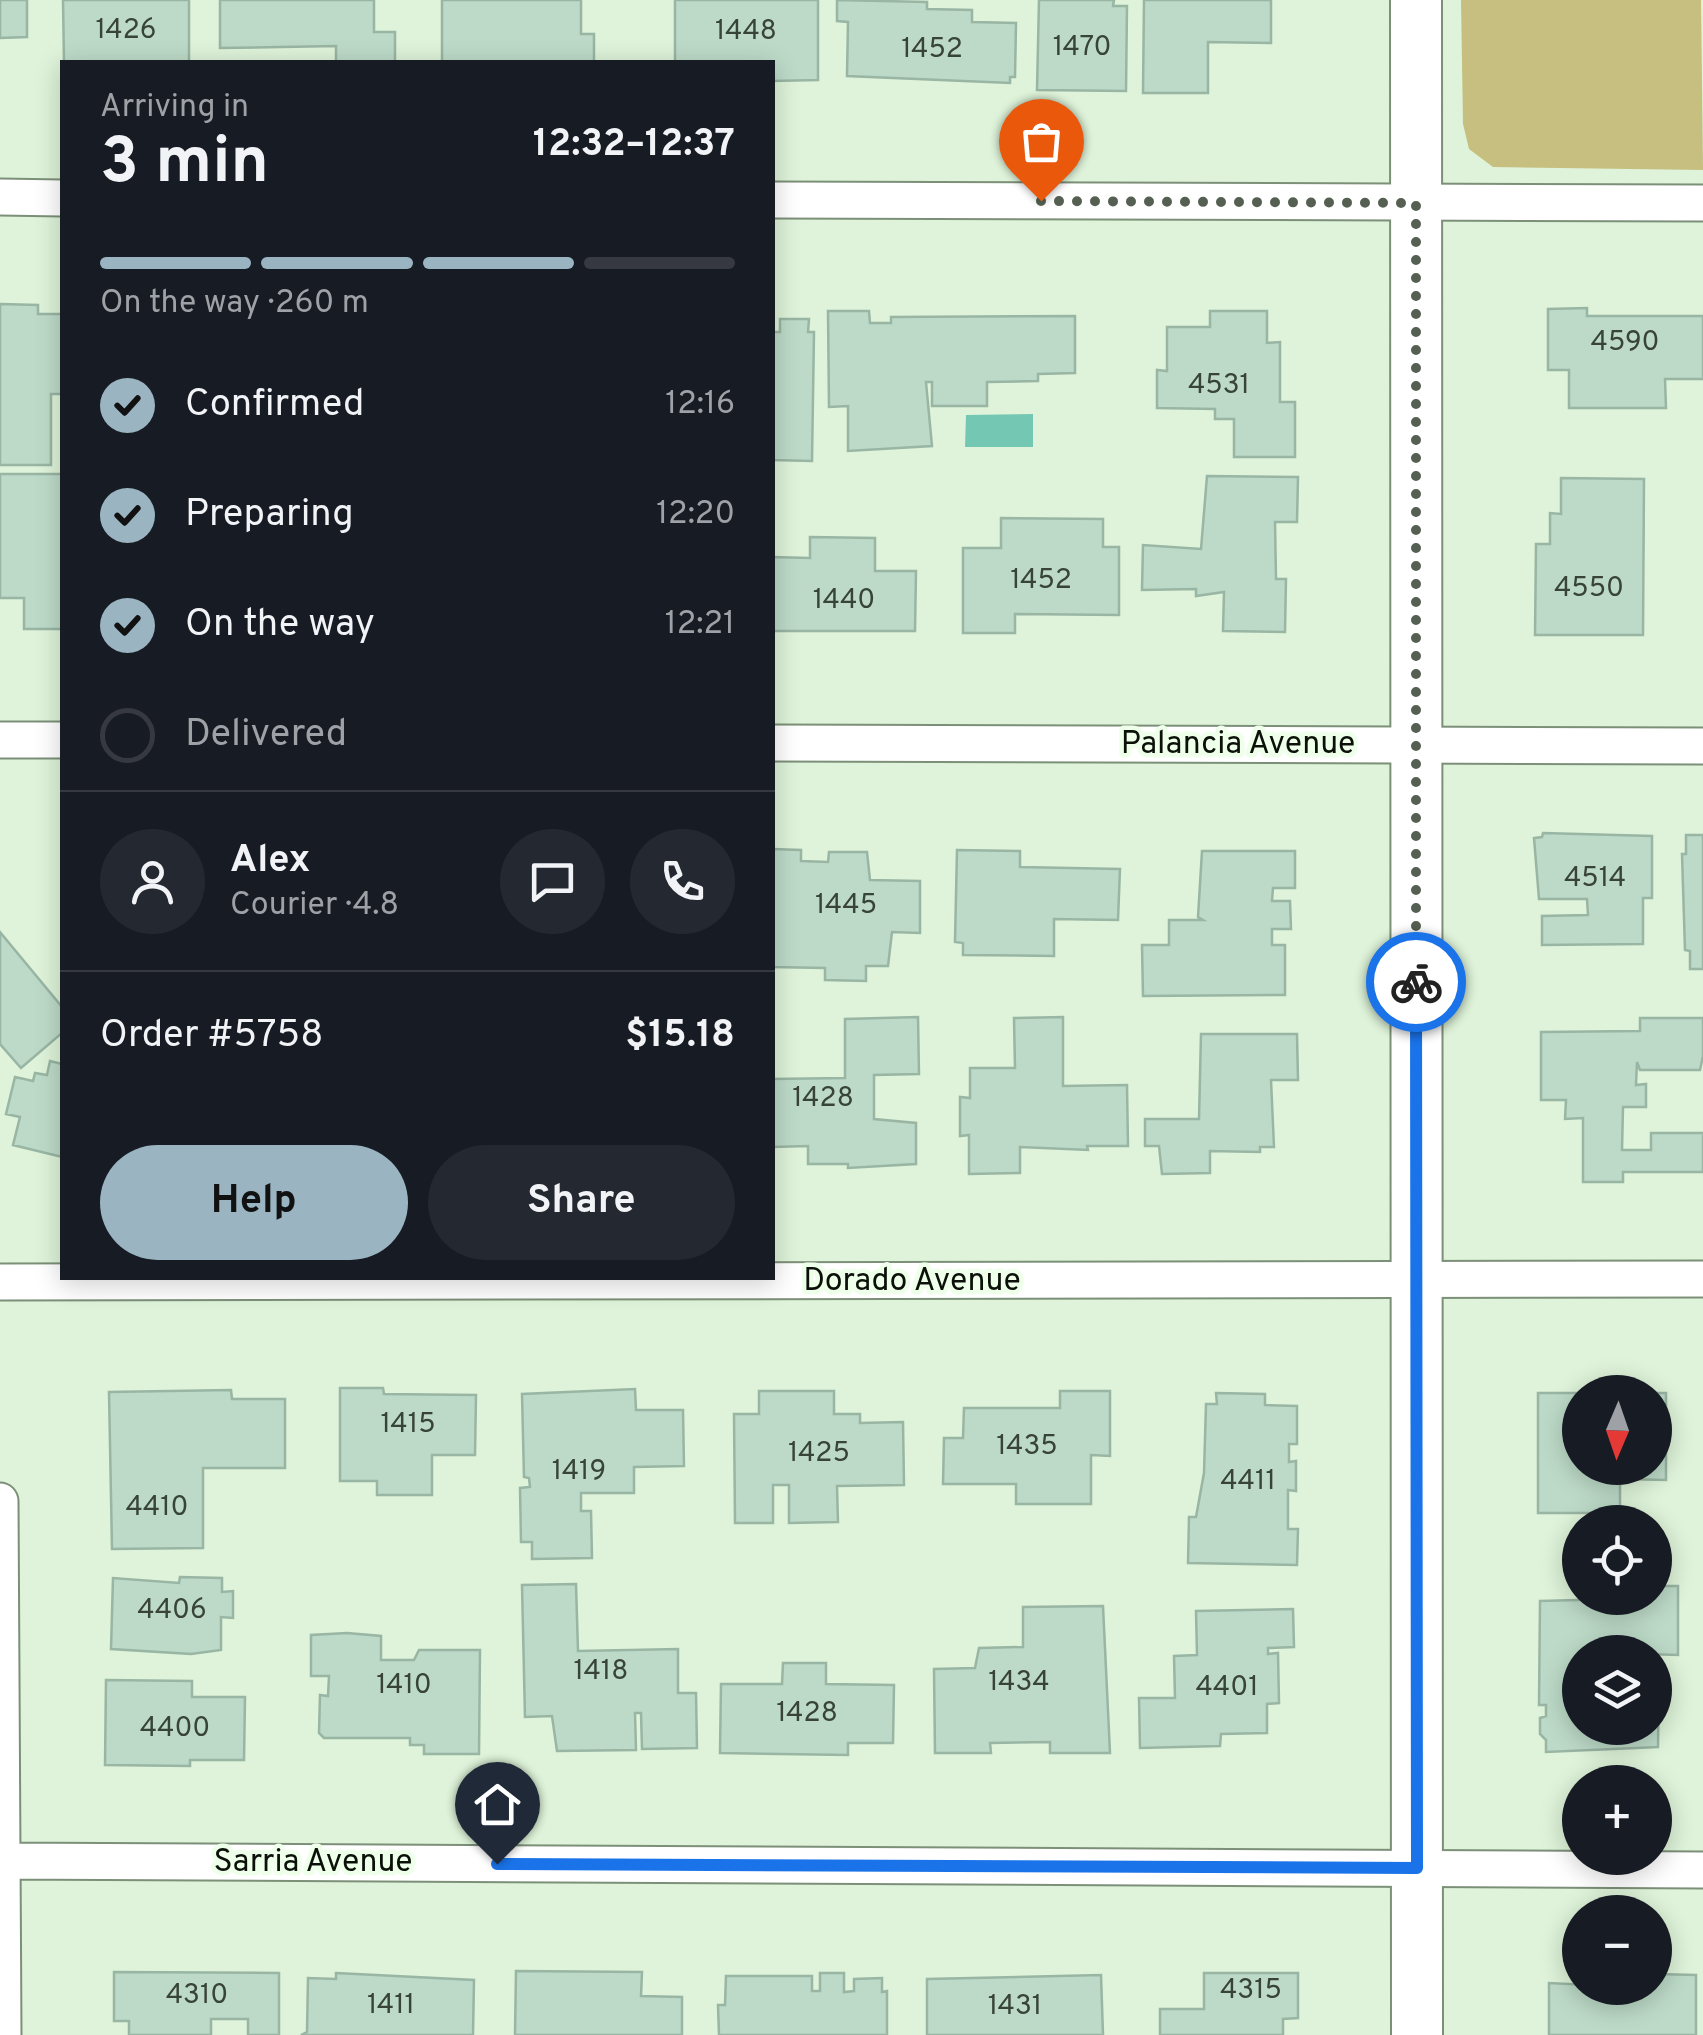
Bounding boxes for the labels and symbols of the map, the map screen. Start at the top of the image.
house number: 1426 [95,13,157,49]
house number: 1448 [715,14,777,50]
house number: 1470 [1053,30,1111,66]
house number: 1452 [901,32,963,68]
pin [999,99,1084,202]
house number: 4590 [1591,325,1659,361]
house number: 4531 [1188,368,1250,404]
house number: 1452 [1010,563,1072,599]
house number: 4550 [1554,571,1624,607]
house number: 1440 [813,583,875,619]
street label: Palancia Avenue [1121,725,1355,765]
house number: 4514 [1564,861,1626,897]
house number: 1445 [815,888,877,924]
courier [1366,932,1466,1032]
house number: 1428 [792,1081,854,1117]
street label: Dorado Avenue [803,1262,1021,1302]
north arrow [1562,1375,1672,1485]
house number: 1415 [380,1407,436,1443]
house number: 1435 [996,1429,1058,1465]
house number: 1425 [788,1436,850,1472]
house number: 1419 [552,1454,606,1490]
house number: 4411 [1220,1464,1276,1500]
house number: 4410 [125,1490,189,1526]
house number: 4406 [137,1593,207,1629]
house number: 1418 [574,1654,628,1690]
house number: 1434 [988,1665,1050,1701]
house number: 1410 [376,1668,432,1704]
house number: 4401 [1195,1670,1259,1706]
house number: 1428 [776,1696,838,1732]
house number: 4400 [140,1711,210,1747]
pin [455,1762,540,1865]
street label: Sarria Avenue [213,1843,413,1883]
house number: 4315 [1220,1973,1282,2009]
house number: 4310 [166,1978,228,2014]
house number: 1411 [367,1988,415,2024]
house number: 1431 [988,1989,1042,2025]

